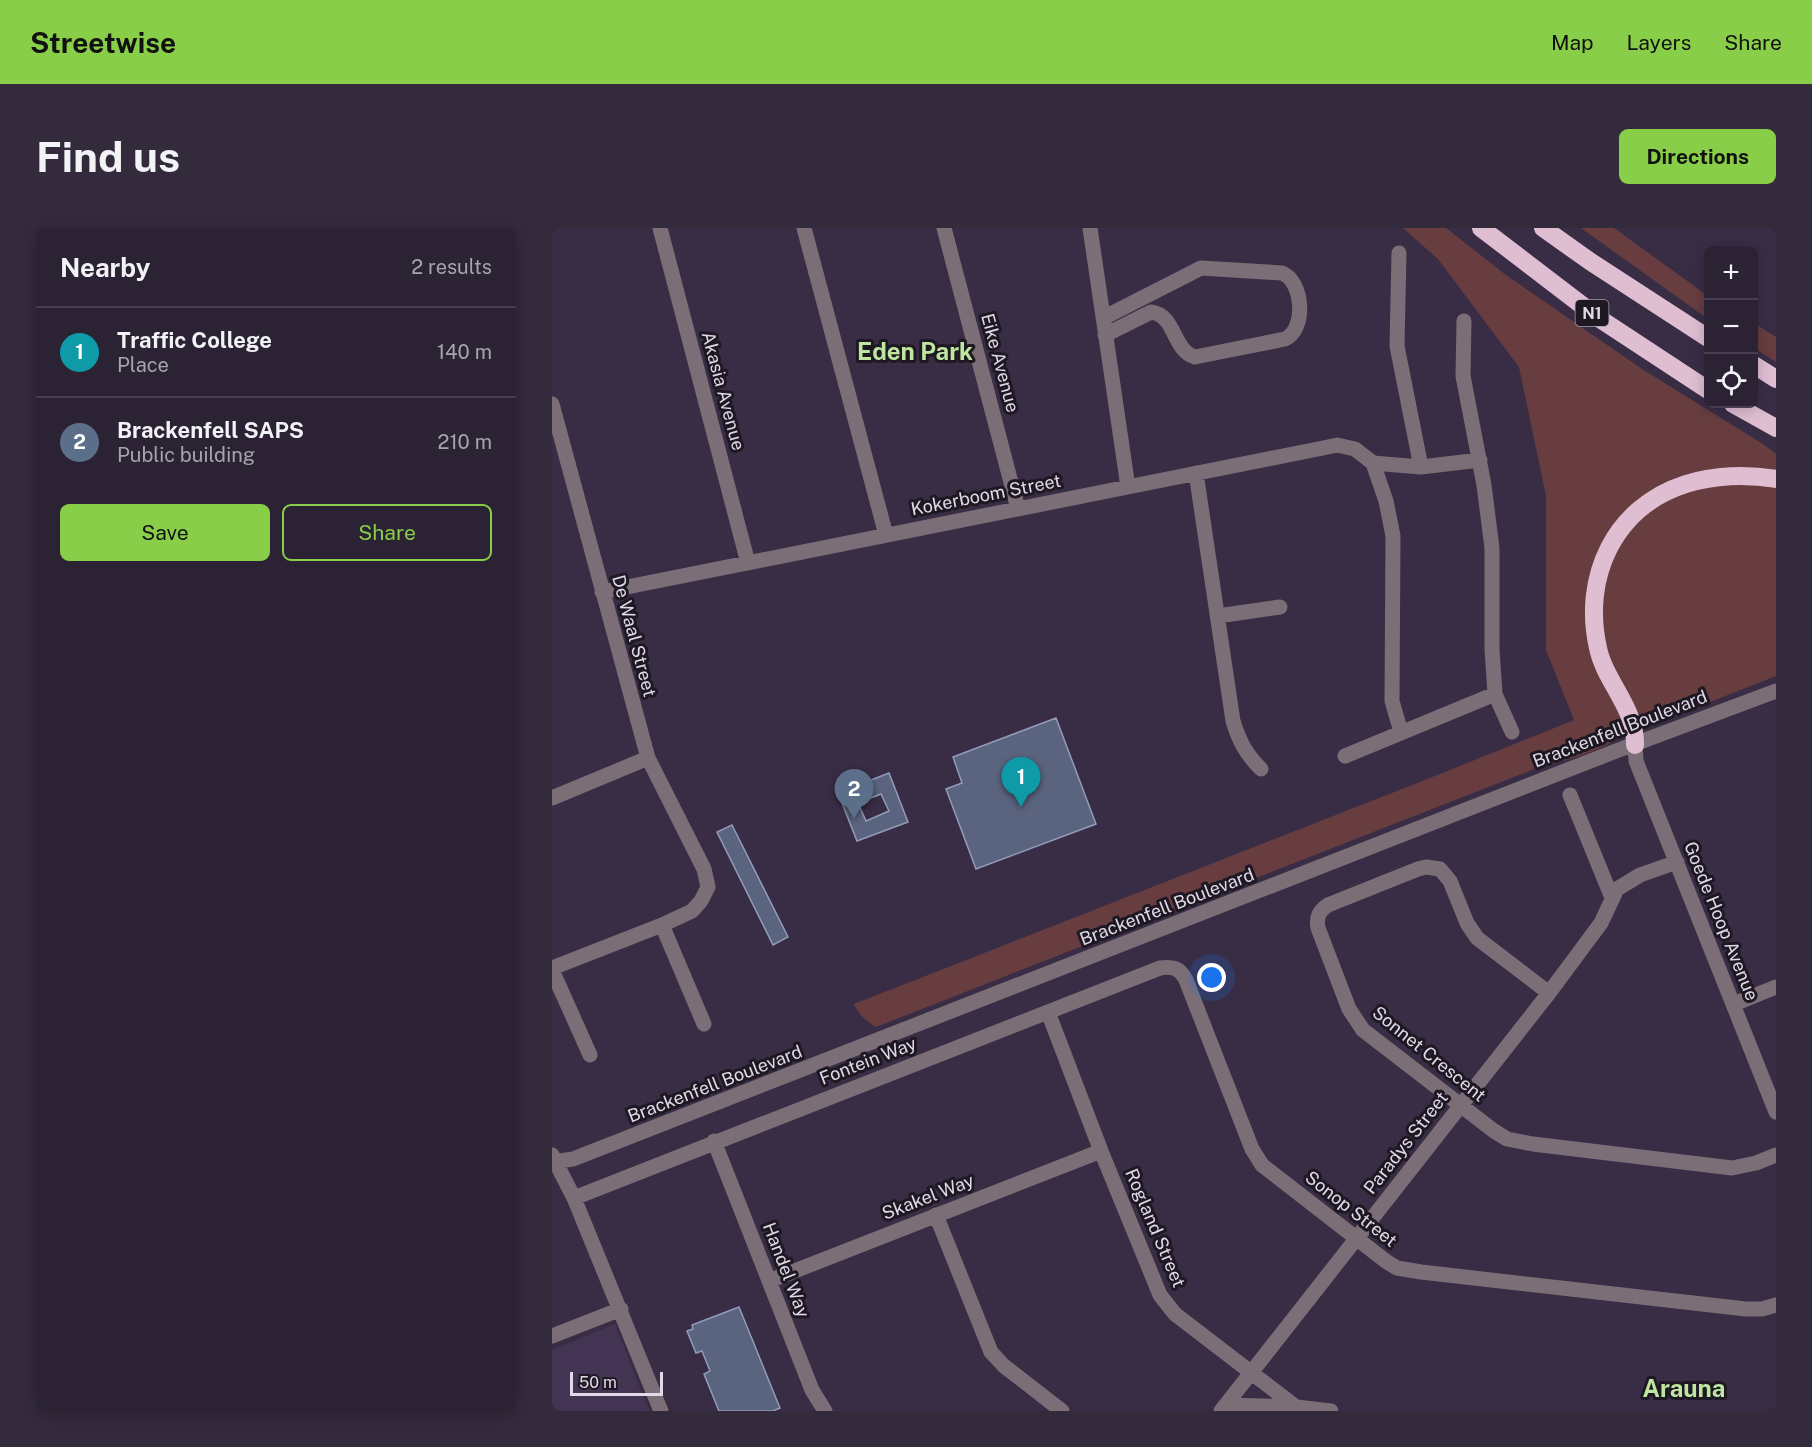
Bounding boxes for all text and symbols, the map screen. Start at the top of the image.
text: Streetwise [30,26,176,59]
text: Map [1551,30,1594,55]
text: Layers [1627,30,1691,55]
text: Share [1724,30,1782,55]
button: Directions [1619,129,1776,184]
text: Find us [36,132,180,181]
map controls [1704,246,1758,408]
button: + [1704,246,1758,300]
text: Nearby [60,252,150,283]
text: 2 results [411,255,492,279]
road number: N1 [1576,300,1608,326]
button: − [1704,300,1758,354]
street label: Eike Avenue [977,311,1024,415]
text: Traffic College [117,327,272,353]
street label: Akasia Avenue [698,329,749,453]
district label: Eden Park [857,337,973,365]
text: 1 [75,340,84,364]
text: 140 m [437,340,492,364]
text: Place [117,353,169,377]
button: locate [1704,354,1758,408]
text: Brackenfell SAPS [117,417,304,443]
text: 2 [73,430,86,454]
text: 210 m [438,430,492,454]
text: Public building [117,443,255,467]
street label: Kokerboom Street [909,470,1063,519]
button: Save [60,504,270,561]
button: Share [282,504,492,561]
street label: De Waal Street [608,573,661,699]
street label: Brackenfell Boulevard [1530,686,1710,771]
pin: 1 [1002,758,1040,807]
pin: 2 [834,770,874,819]
street label: Goede Hoop Avenue [1680,838,1763,1003]
street label: Brackenfell Boulevard [1077,864,1257,949]
your location [1197,963,1226,992]
street label: Sonnet Crescent [1368,1002,1490,1106]
street label: Fontein Way [816,1032,920,1089]
street label: Brackenfell Boulevard [625,1041,805,1126]
street label: Paradys Street [1359,1087,1452,1198]
street label: Rogland Street [1121,1165,1190,1290]
street label: Sonop Street [1301,1166,1401,1251]
street label: Skakel Way [879,1169,977,1224]
street label: Handel Way [759,1219,814,1321]
scale bar [570,1369,663,1396]
text: 50 m [579,1373,617,1392]
district label: Arauna [1643,1374,1725,1402]

